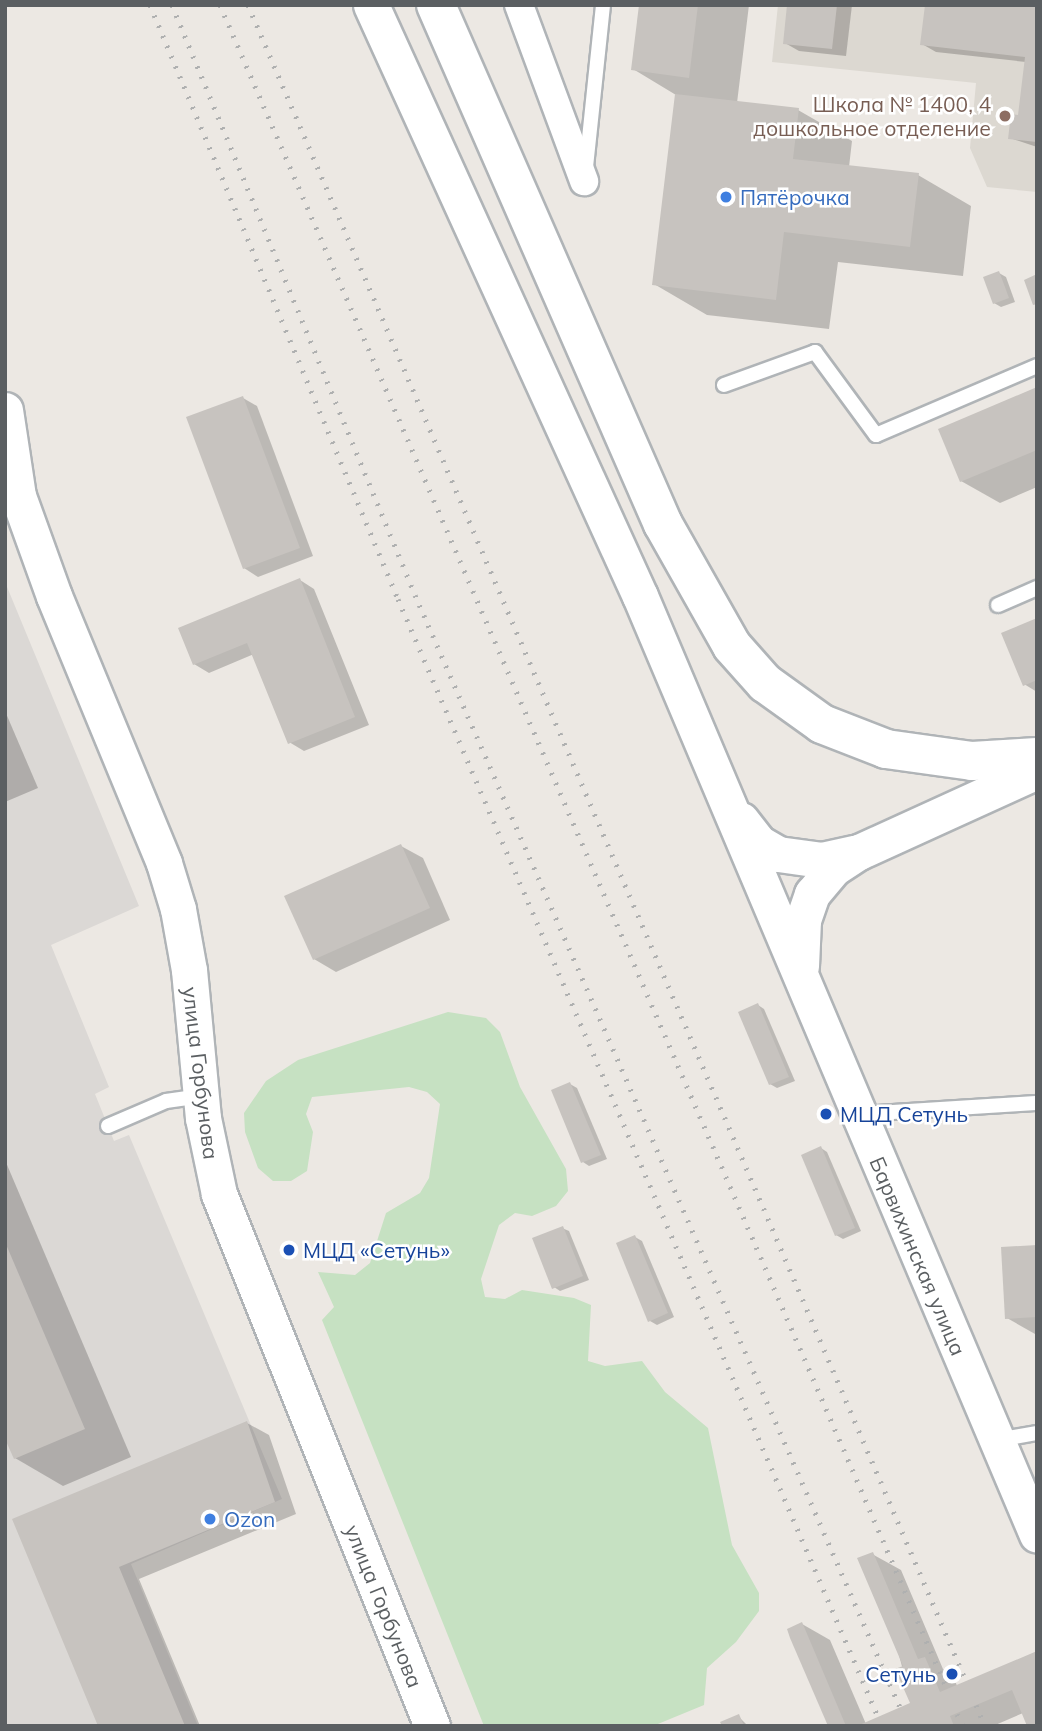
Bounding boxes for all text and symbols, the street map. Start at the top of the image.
place label: Школа № 1400, 4 дошкольное отделение [753,91,991,141]
marker: Школа № 1400, 4 дошкольное отделение [997,108,1013,124]
place label: Пятёрочка [740,184,850,210]
marker: Пятёрочка [718,189,734,205]
street label: улица Горбунова [178,985,224,1161]
place label: МЦД Сетунь [840,1101,968,1127]
marker: МЦД Сетунь [818,1106,834,1122]
street label: Барвихинская улица [865,1153,971,1359]
place label: МЦД «Сетунь» [303,1237,450,1263]
marker: МЦД «Сетунь» [281,1242,297,1258]
place label: Ozon [224,1506,275,1532]
marker: Ozon [202,1511,218,1527]
street label: улица Горбунова [340,1521,428,1691]
place label: Сетунь [865,1661,936,1687]
marker: Сетунь [942,1664,962,1684]

